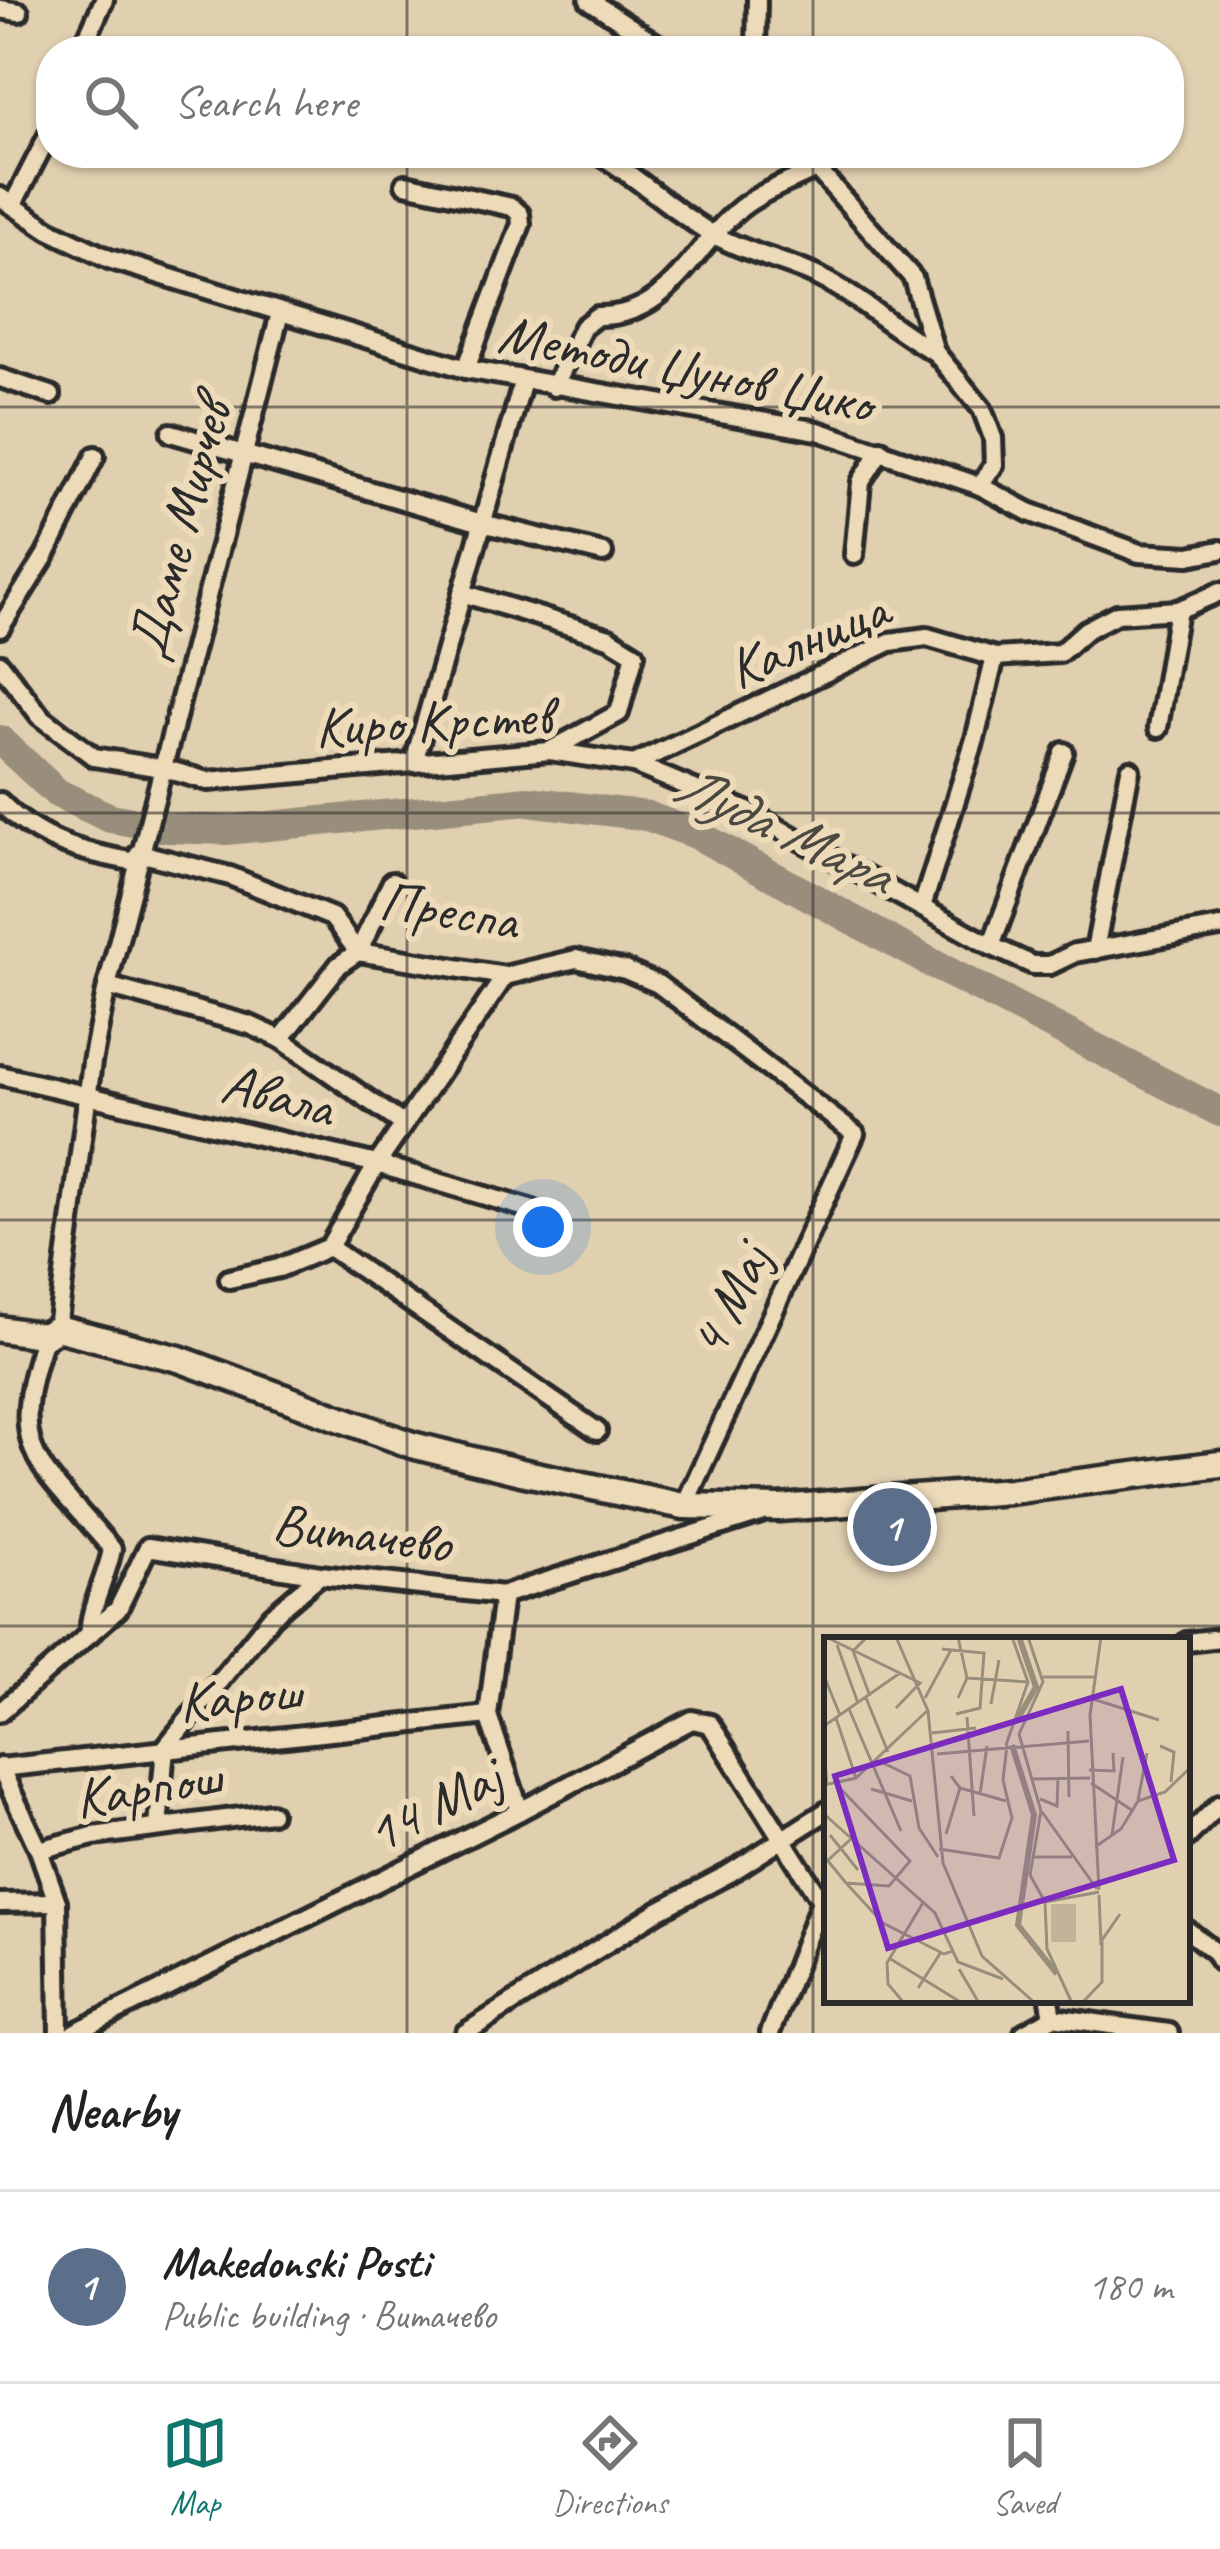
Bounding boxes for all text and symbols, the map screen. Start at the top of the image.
search box [36,36,1184,168]
icon: search [78,69,144,135]
text: Search here [174,74,357,131]
street label: Методи Џунов Џико [493,296,885,441]
street label: Даме Мирчев [110,380,251,666]
street label: Калница [716,571,903,705]
street label: Киро Крстев [313,678,563,763]
water label: Луда Мара [663,745,910,914]
street label: Преспа [375,864,526,957]
street label: Авала [215,1046,344,1144]
your location [513,1197,573,1257]
street label: 4 Мај [671,1227,789,1369]
pin: 1 [853,1482,931,1572]
street label: Витачево [269,1486,458,1580]
inset map [824,1637,1190,2003]
street label: Карош [175,1653,308,1738]
street label: 14 Мај [354,1738,518,1869]
street label: Карпош [70,1740,229,1834]
text: Nearby [48,2079,176,2143]
text: Makedonski Posti [162,2234,430,2291]
text: 1 [78,2262,96,2311]
text: 180 m [1088,2262,1172,2311]
text: Public building · Витачево [162,2291,496,2340]
tab: Map [162,2410,228,2524]
tab: Directions [553,2410,667,2524]
tab: Saved [992,2410,1058,2524]

